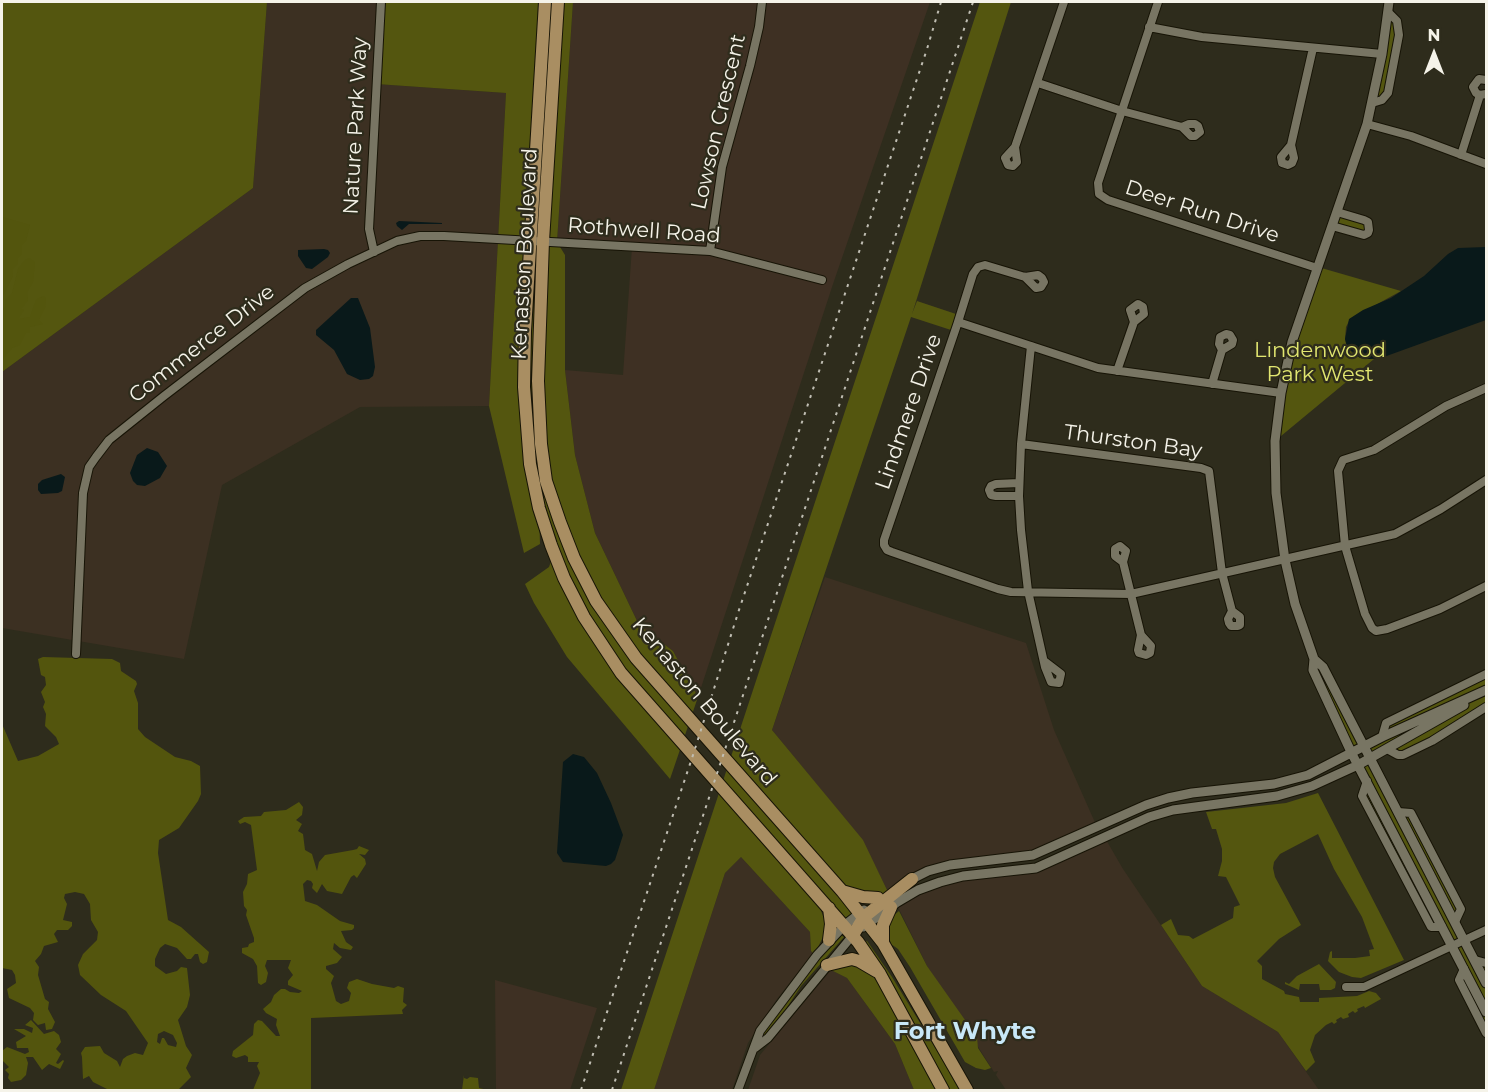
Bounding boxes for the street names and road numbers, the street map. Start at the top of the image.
street label: Lowson Crescent [687,32,751,212]
street label: Nature Park Way [339,37,373,215]
street label: Kenaston Boulevard [507,148,543,360]
street label: Deer Run Drive [1122,175,1282,249]
street label: Rothwell Road [567,213,721,249]
street label: Commerce Drive [124,279,280,409]
street label: Lindmere Drive [871,331,947,493]
street label: Thurston Bay [1062,420,1204,464]
street label: Kenaston Boulevard [626,613,782,791]

